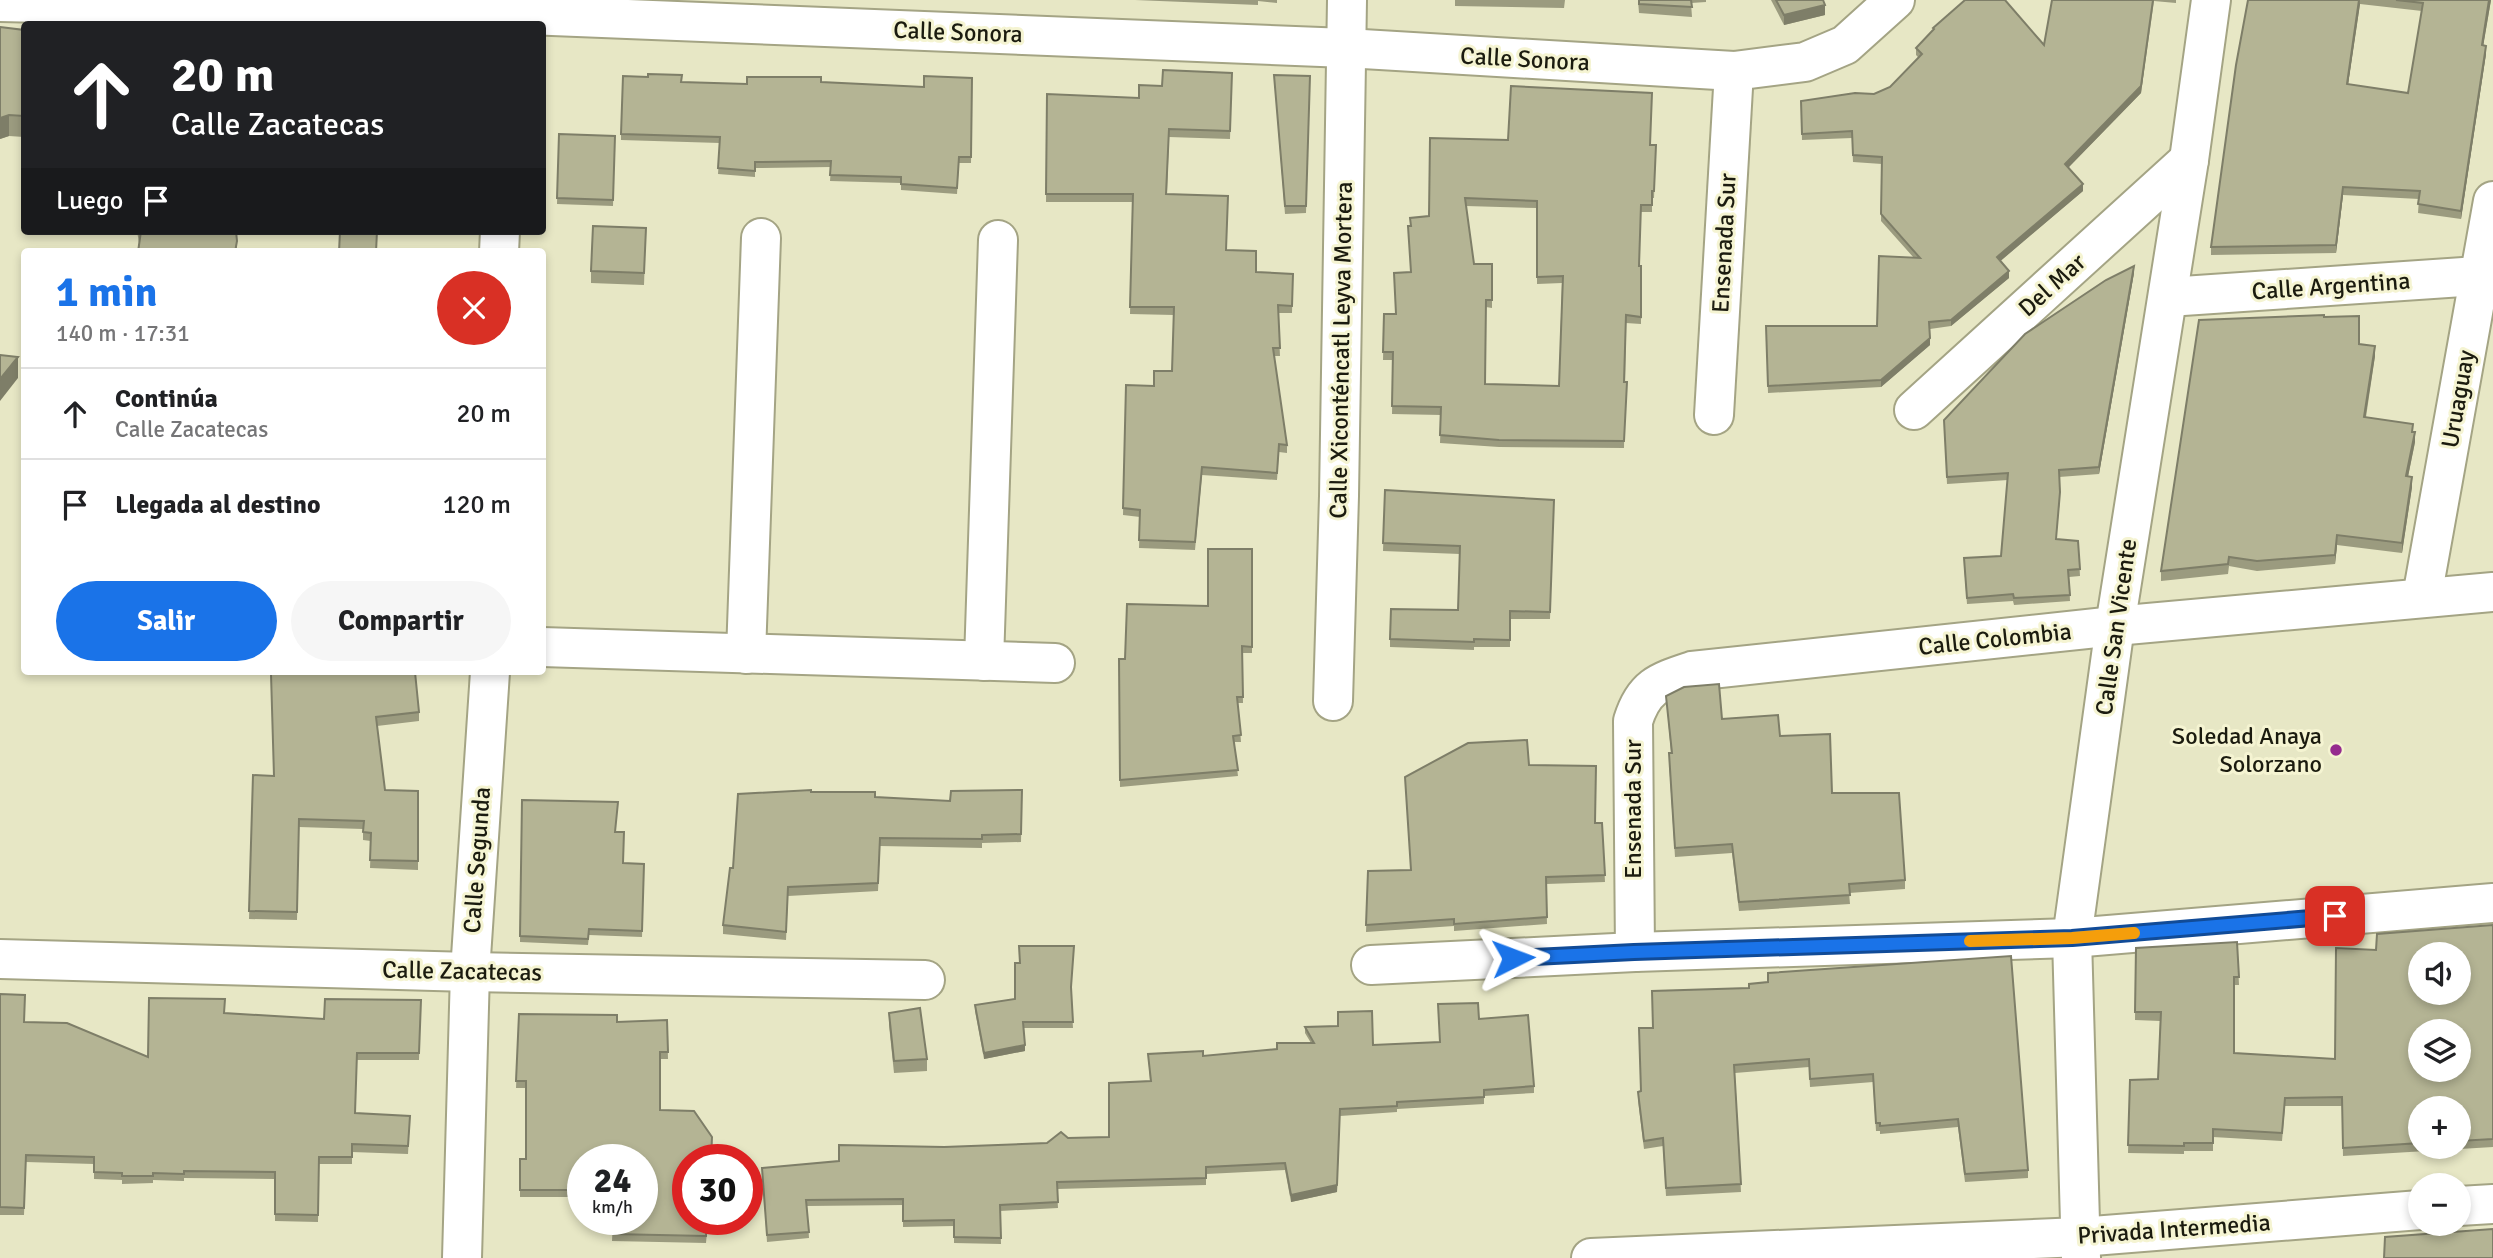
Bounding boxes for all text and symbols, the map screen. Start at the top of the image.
street label: Calle Sonora [893,15,1023,49]
street label: Calle Sonora [1460,41,1590,77]
text: 20 m [171,45,274,105]
icon: ahead [56,49,147,140]
text: Calle Zacatecas [171,105,384,144]
street label: Ensenada Sur [1705,172,1743,314]
street label: Calle Xiconténcatl Leyva Mortera [1323,181,1359,519]
icon: arrive [137,182,175,220]
text: Luego [56,185,123,217]
street label: Del Mar [2012,247,2092,323]
street label: Calle Argentina [2251,265,2411,307]
text: 1 min [56,267,157,318]
button: close [437,271,511,345]
text: 140 m · 17:31 [56,319,190,348]
street label: Uruaguay [2435,348,2481,450]
text: Continúa [115,383,218,415]
icon: ahead [56,395,94,433]
text: 20 m [456,398,511,430]
text: Calle Zacatecas [115,415,268,444]
icon: arrive [56,486,94,524]
text: Llegada al destino [115,489,321,521]
text: 120 m [442,489,511,521]
street label: Calle San Vicente [2089,537,2143,717]
button: Salir [56,581,277,661]
button: Compartir [291,581,511,661]
street label: Calle Colombia [1917,616,2073,662]
place label: Soledad Anaya Solorzano [2172,721,2322,779]
street label: Ensenada Sur [1618,739,1648,879]
marker: Soledad Anaya Solorzano [2328,742,2344,758]
street label: Calle Segunda [457,786,497,934]
pin [2305,886,2365,946]
icon: arrive [2316,897,2354,935]
position arrow [1476,921,1550,995]
map controls [2408,942,2471,1236]
button: sound [2408,942,2471,1005]
street label: Calle Zacatecas [382,955,542,987]
button: layers [2408,1019,2471,1082]
button: + [2408,1096,2471,1159]
speed limit sign: 30 [672,1144,763,1235]
text: 24 [594,1159,631,1202]
button: − [2408,1173,2471,1236]
text: km/h [592,1196,633,1218]
street label: Privada Intermedia [2076,1207,2272,1251]

